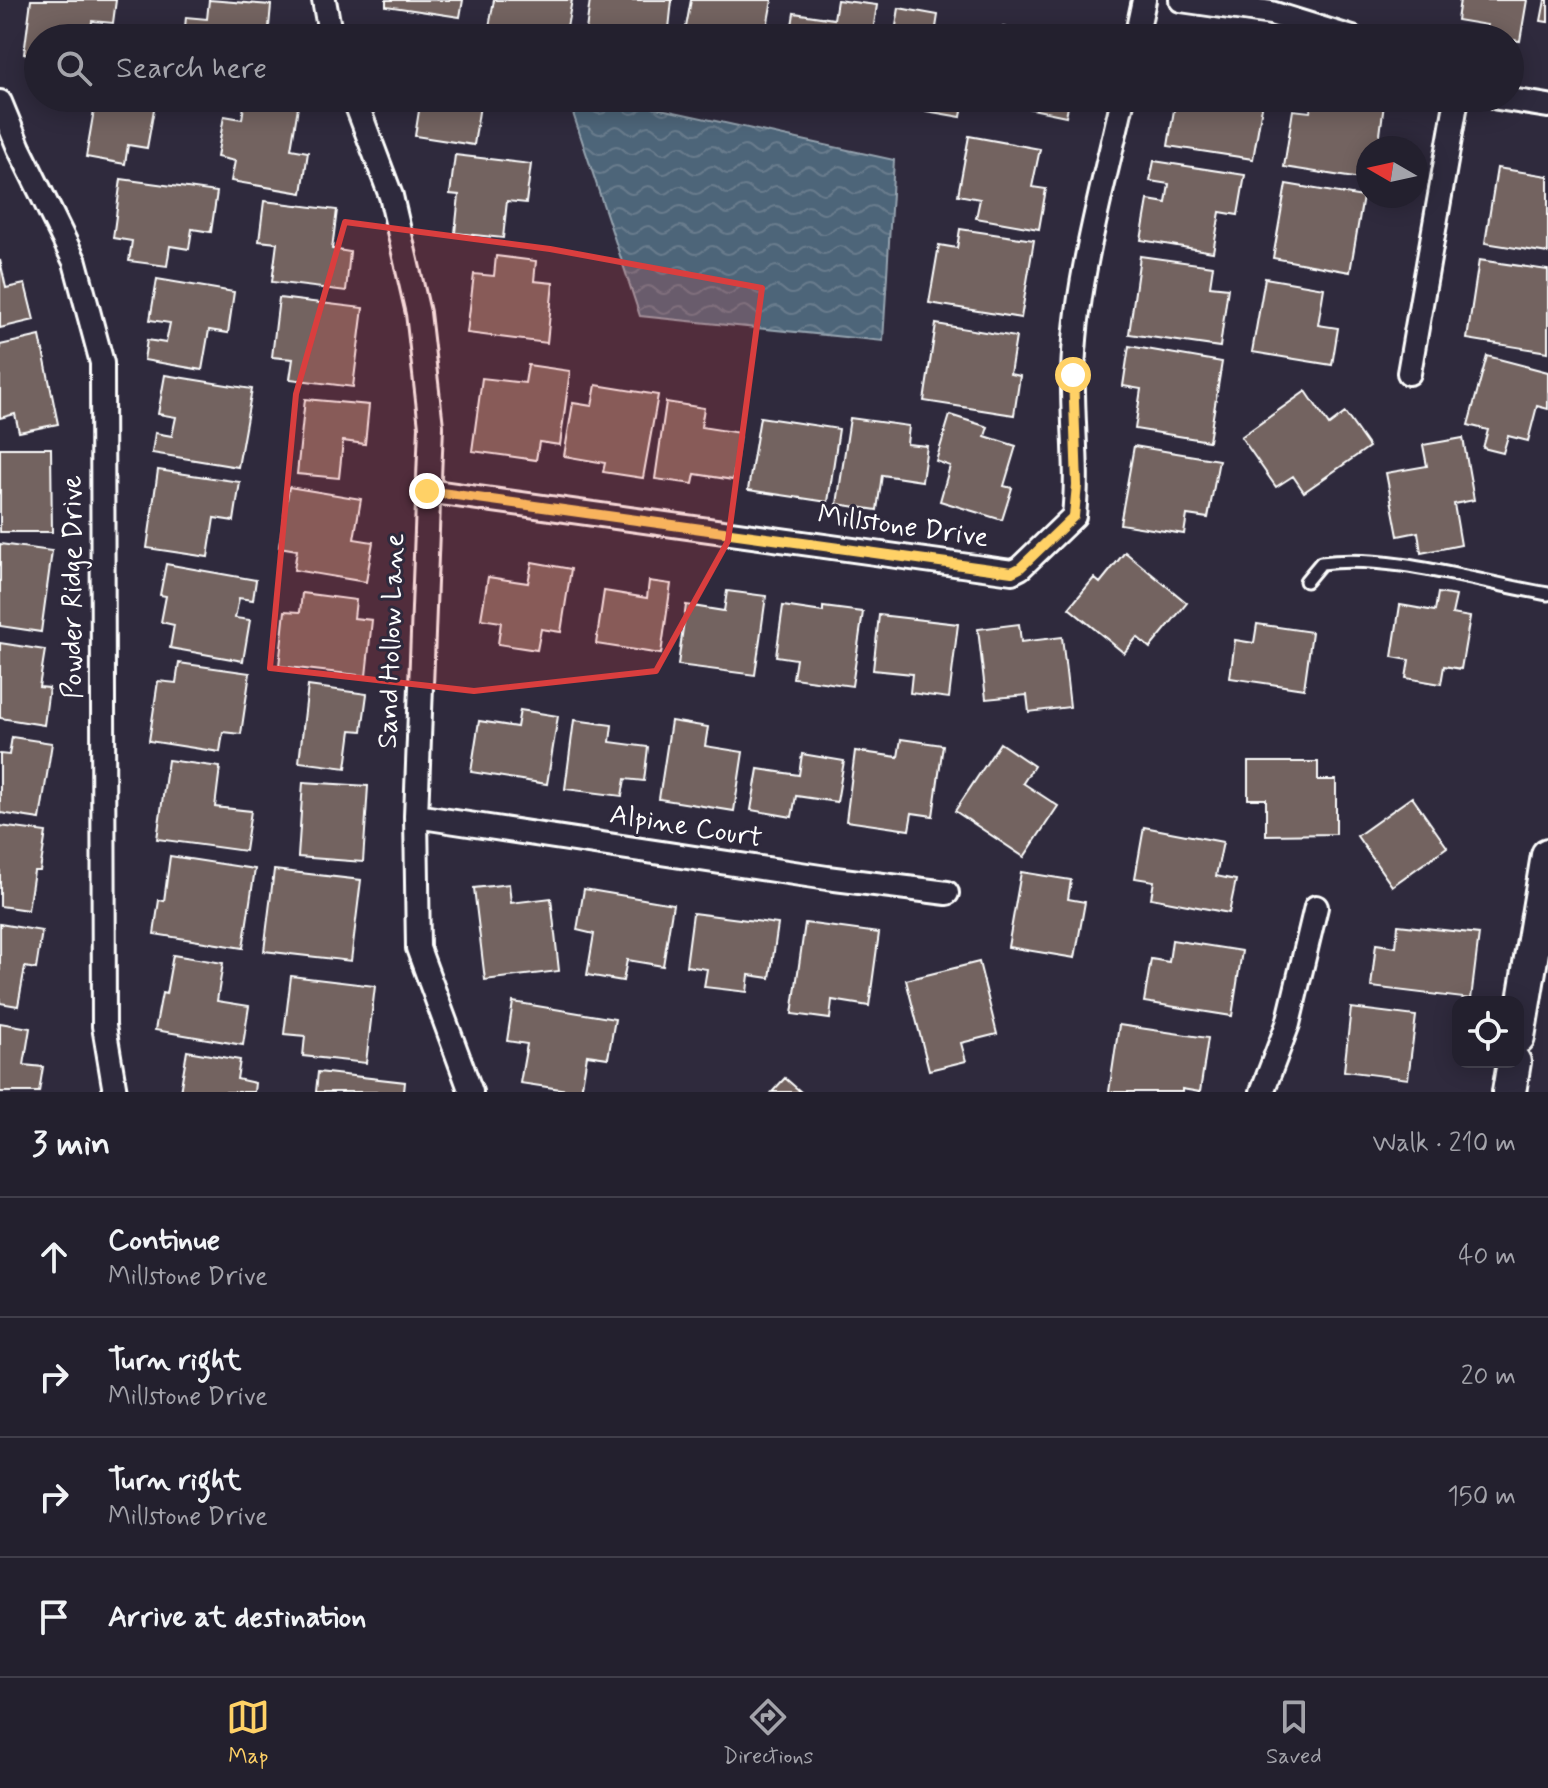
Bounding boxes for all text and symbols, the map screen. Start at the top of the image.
search box [24,24,1524,112]
icon: search [52,46,96,90]
text: Search here [116,49,267,88]
north arrow [1356,136,1428,208]
route start [1055,357,1091,393]
route end [409,473,445,509]
street label: Powder Ridge Drive [55,475,92,699]
street label: Millstone Drive [815,497,991,557]
street label: Sand Hollow Lane [370,533,414,749]
street label: Alpine Court [607,797,765,857]
map controls [1452,996,1524,1068]
button: locate [1452,996,1524,1068]
text: 3 min [32,1122,110,1167]
text: Walk · 210 m [1373,1127,1516,1161]
text: Continue [108,1221,220,1260]
icon: ahead [32,1235,76,1279]
text: 40 m [1458,1240,1516,1274]
text: Millstone Drive [108,1260,268,1294]
text: Turn right [108,1341,241,1380]
icon: right [32,1355,76,1399]
text: 20 m [1461,1360,1516,1394]
text: Millstone Drive [108,1380,268,1414]
text: Turn right [108,1461,241,1500]
icon: right [32,1475,76,1519]
text: 150 m [1447,1480,1516,1514]
text: Millstone Drive [108,1500,268,1534]
icon: arrive [32,1595,76,1639]
text: Arrive at destination [108,1598,366,1637]
tab: Map [226,1695,270,1771]
tab: Directions [723,1695,813,1771]
tab: Saved [1266,1695,1322,1771]

